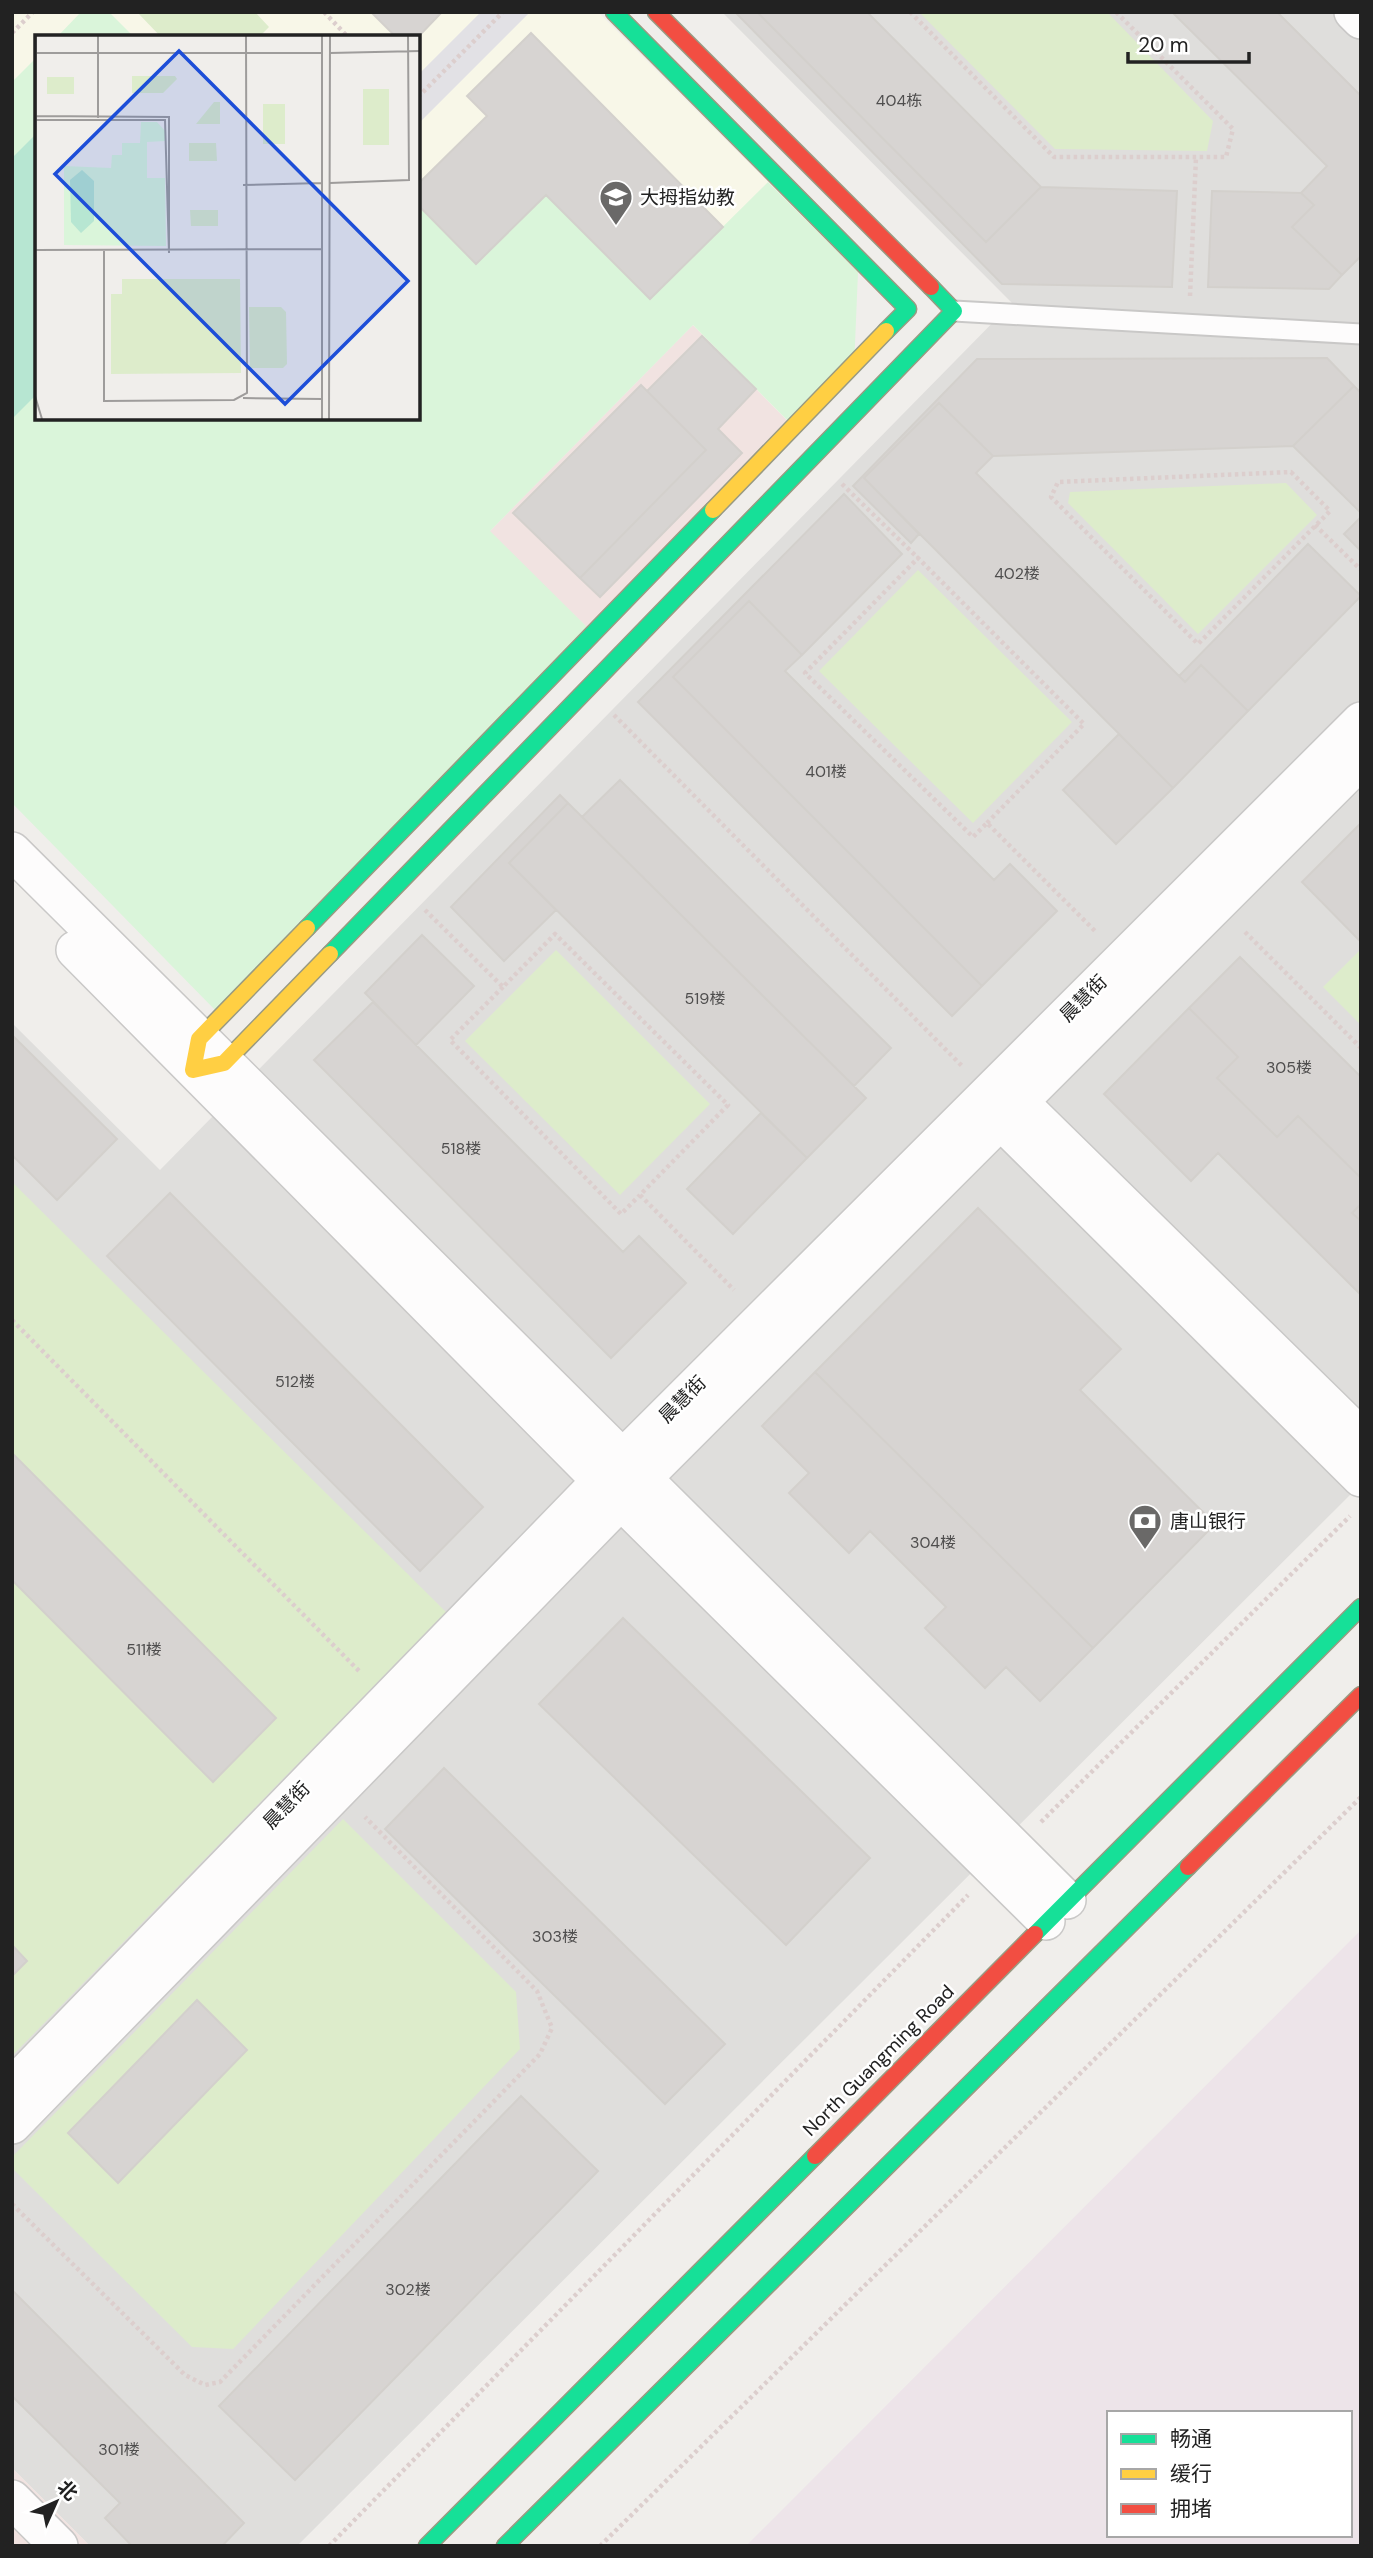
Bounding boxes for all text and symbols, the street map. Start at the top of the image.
scale bar [1128,21,1249,65]
text: 20 m [1138,31,1189,59]
inset map [35,35,420,420]
house number: 404栋 [876,90,922,111]
school or university icon: 大拇指幼教 [597,178,635,227]
place label: 大拇指幼教 [640,185,735,210]
house number: 402楼 [994,563,1040,584]
house number: 401楼 [805,761,847,782]
street label: 晨慧街 [1054,969,1112,1027]
house number: 519楼 [685,988,725,1009]
house number: 305楼 [1266,1057,1312,1078]
house number: 518楼 [441,1138,481,1159]
street label: 晨慧街 [653,1370,711,1428]
house number: 512楼 [275,1371,315,1392]
bank icon: 唐山银行 [1126,1502,1164,1551]
place label: 唐山银行 [1170,1509,1246,1534]
house number: 304楼 [910,1532,956,1553]
house number: 511楼 [126,1639,162,1660]
street label: 晨慧街 [258,1776,315,1835]
house number: 303楼 [532,1926,578,1947]
street label: North Guangming Road [797,1979,959,2141]
house number: 302楼 [385,2279,431,2300]
legend [1107,2411,1352,2537]
text: 畅通 [1170,2425,1212,2453]
house number: 301楼 [98,2439,140,2460]
text: 缓行 [1170,2460,1212,2488]
north arrow [21,2467,91,2537]
text: 北 [52,2475,83,2506]
text: 拥堵 [1170,2495,1212,2523]

